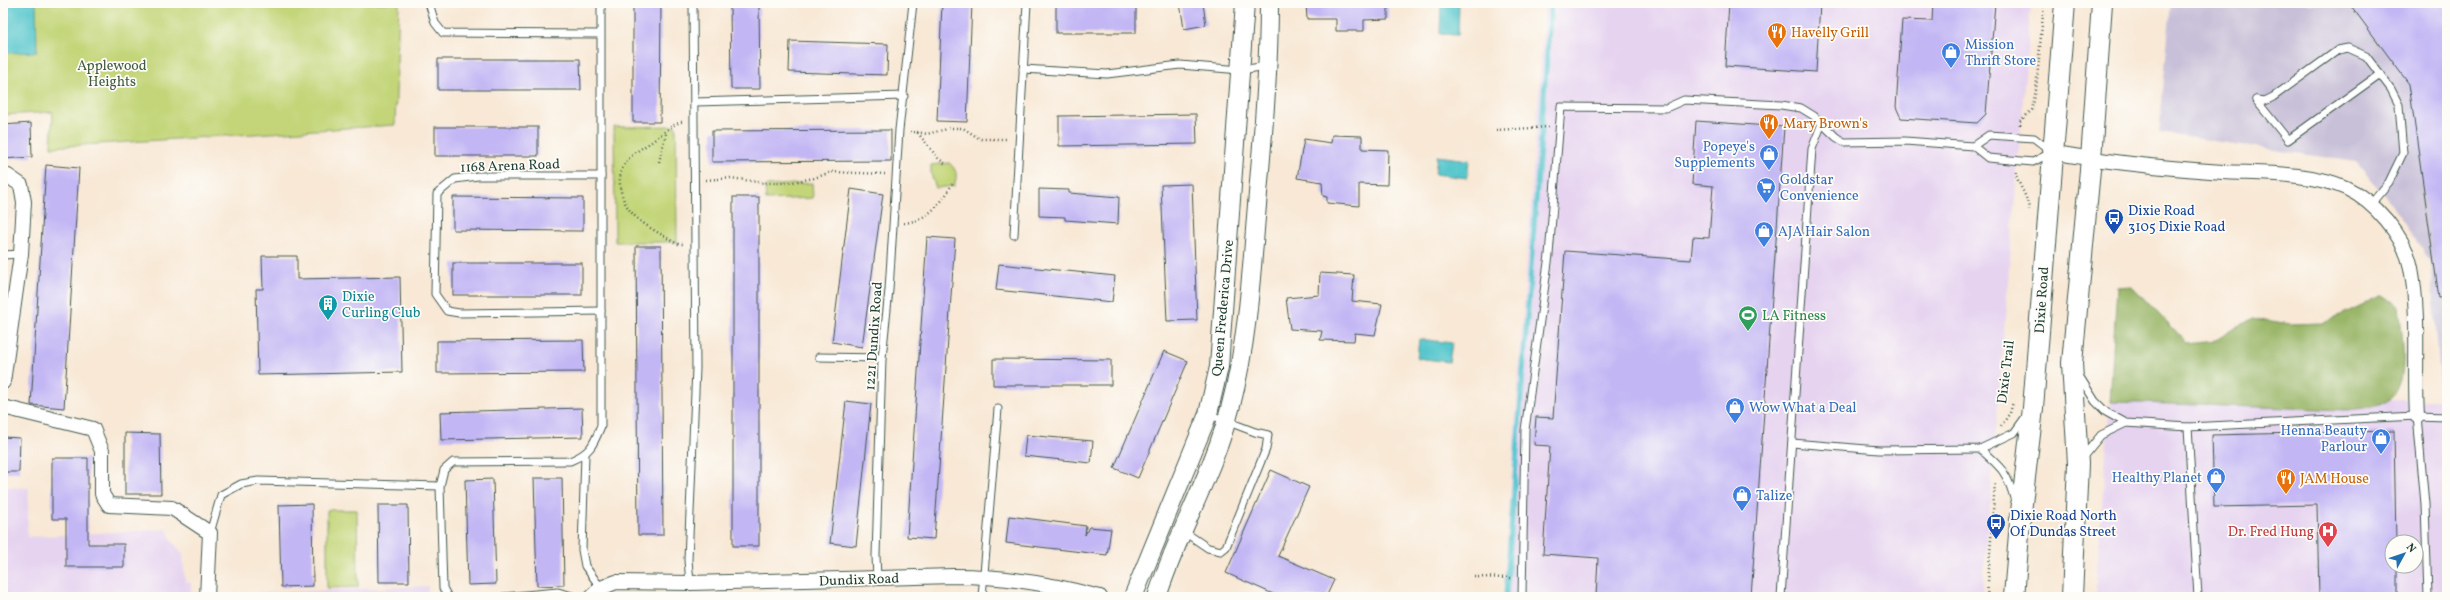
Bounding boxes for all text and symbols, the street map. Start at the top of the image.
restaurant icon: Havelly Grill [1766,21,1788,49]
place label: Havelly Grill [1791,24,1869,43]
place label: Mission Thrift Store [1965,36,2037,71]
shop icon: Mission Thrift Store [1940,41,1962,69]
park label: Applewood Heights [77,57,147,92]
restaurant icon: Mary Brown's [1758,112,1780,140]
place label: Mary Brown's [1783,115,1868,134]
place label: Popeye's Supplements [1674,138,1755,173]
shop icon: Popeye's Supplements [1758,143,1780,171]
street label: 1168 Arena Road [460,155,560,178]
place label: Goldstar Convenience [1780,171,1859,206]
supermarket icon: Goldstar Convenience [1755,176,1777,204]
place label: Dixie Road 3105 Dixie Road [2128,202,2226,237]
bus stop icon: Dixie Road 3105 Dixie Road [2103,207,2125,235]
shop icon: AJA Hair Salon [1753,220,1775,248]
place label: AJA Hair Salon [1778,223,1870,242]
street label: Queen Frederica Drive [1208,239,1239,377]
street label: Dixie Road [2031,266,2054,334]
street label: 1221 Dundix Road [861,281,888,391]
place label: Dixie Curling Club [342,288,421,323]
building icon: Dixie Curling Club [317,293,339,321]
sports icon: LA Fitness [1737,304,1759,332]
place label: LA Fitness [1762,307,1826,326]
street label: Dixie Trail [1993,339,2020,405]
shop icon: Wow What a Deal [1724,396,1746,424]
place label: Wow What a Deal [1749,399,1857,418]
place label: Henna Beauty Parlour [2281,422,2367,457]
shop icon: Henna Beauty Parlour [2370,427,2392,455]
shop icon: Healthy Planet [2205,466,2227,494]
restaurant icon: JAM House [2275,467,2297,495]
place label: Healthy Planet [2112,469,2202,488]
place label: JAM House [2300,470,2369,489]
shop icon: Talize [1731,484,1753,512]
place label: Talize [1756,487,1793,506]
place label: Dixie Road North Of Dundas Street [2010,507,2117,542]
bus stop icon: Dixie Road North Of Dundas Street [1985,512,2007,540]
hospital icon: Dr. Fred Hung [2317,520,2339,548]
place label: Dr. Fred Hung [2228,523,2314,542]
north arrow [2384,534,2424,574]
text: N [2402,541,2419,556]
street label: Dundix Road [819,570,900,591]

